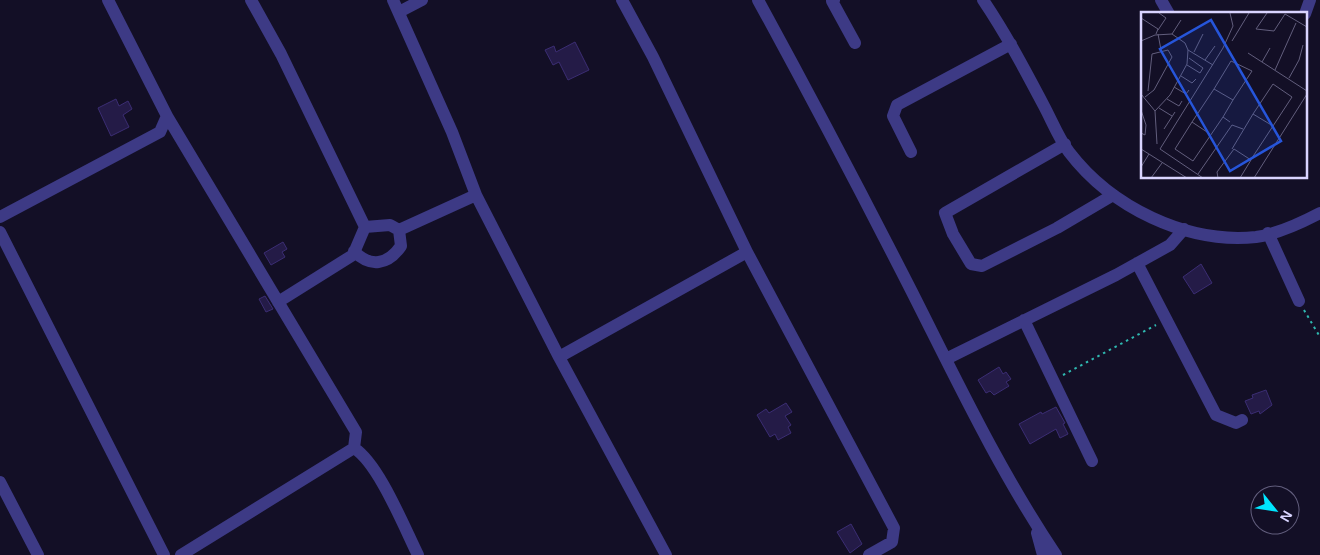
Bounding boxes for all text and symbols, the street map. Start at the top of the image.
inset map [1141,12,1308,179]
north arrow [1250,485,1300,535]
text: N [1277,508,1296,525]

